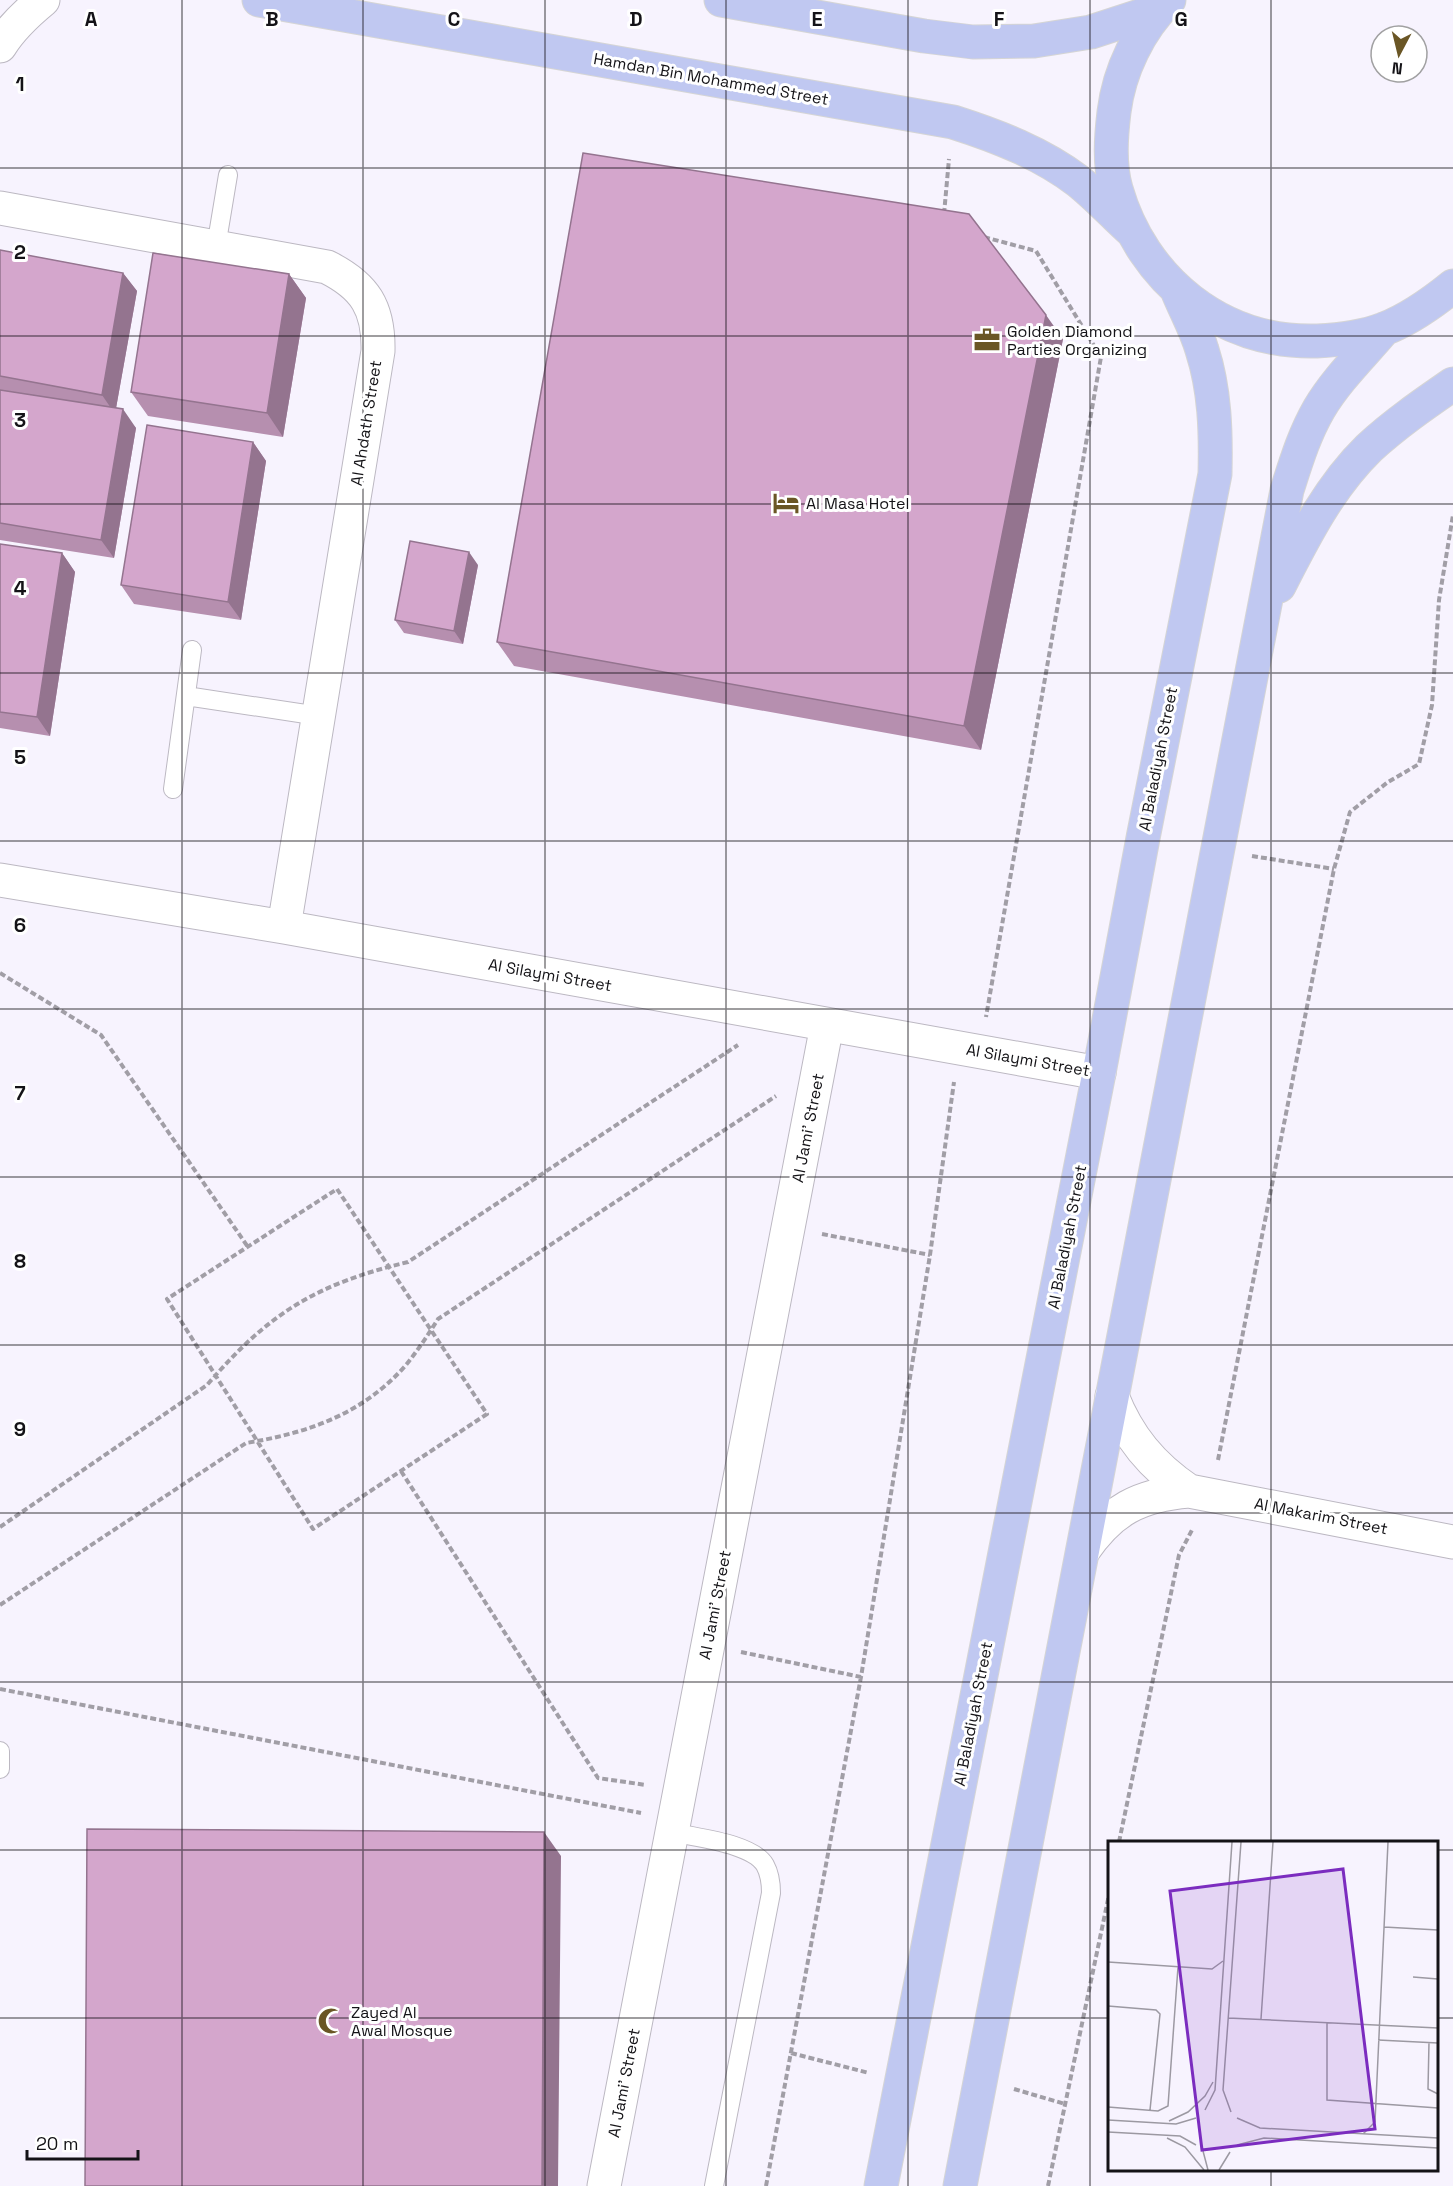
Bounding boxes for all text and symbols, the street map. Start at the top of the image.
text: A [85,6,98,32]
text: B [265,6,279,32]
text: C [448,6,461,32]
text: D [629,6,643,32]
text: E [811,6,823,32]
text: F [994,6,1005,32]
text: G [1174,6,1188,32]
north arrow [1369,24,1429,84]
street label: Hamdan Bin Mohammed Street [592,48,830,110]
text: N [1391,57,1404,79]
text: 1 [15,71,25,97]
text: 2 [14,239,26,265]
place label: Golden Diamond Parties Organizing [1007,321,1147,360]
office icon: Golden Diamond Parties Organizing [972,325,1002,355]
street label: Al Ahdath Street [346,359,386,487]
text: 3 [14,407,26,433]
hotel icon: Al Masa Hotel [771,488,801,518]
place label: Al Masa Hotel [806,493,909,514]
text: 4 [14,575,27,601]
street label: Al Baladiyah Street [1134,685,1182,833]
text: 5 [14,744,26,770]
text: 6 [14,912,26,938]
street label: Al Silaymi Street [487,954,613,996]
street label: Al Silaymi Street [965,1039,1091,1081]
street label: Al Jami' Street [787,1071,829,1185]
text: 7 [14,1080,26,1106]
street label: Al Baladiyah Street [1043,1163,1091,1311]
text: 8 [14,1248,26,1274]
text: 9 [14,1416,26,1442]
street label: Al Makarim Street [1252,1493,1390,1539]
street label: Al Jami' Street [694,1548,736,1662]
street label: Al Baladiyah Street [949,1640,997,1788]
inset map [1108,1841,1438,2171]
place label: Zayed Al Awal Mosque [351,2002,453,2041]
mosque icon: Zayed Al Awal Mosque [316,2006,346,2036]
street label: Al Jami' Street [603,2026,645,2140]
scale bar [27,2123,138,2161]
text: 20 m [36,2132,79,2155]

